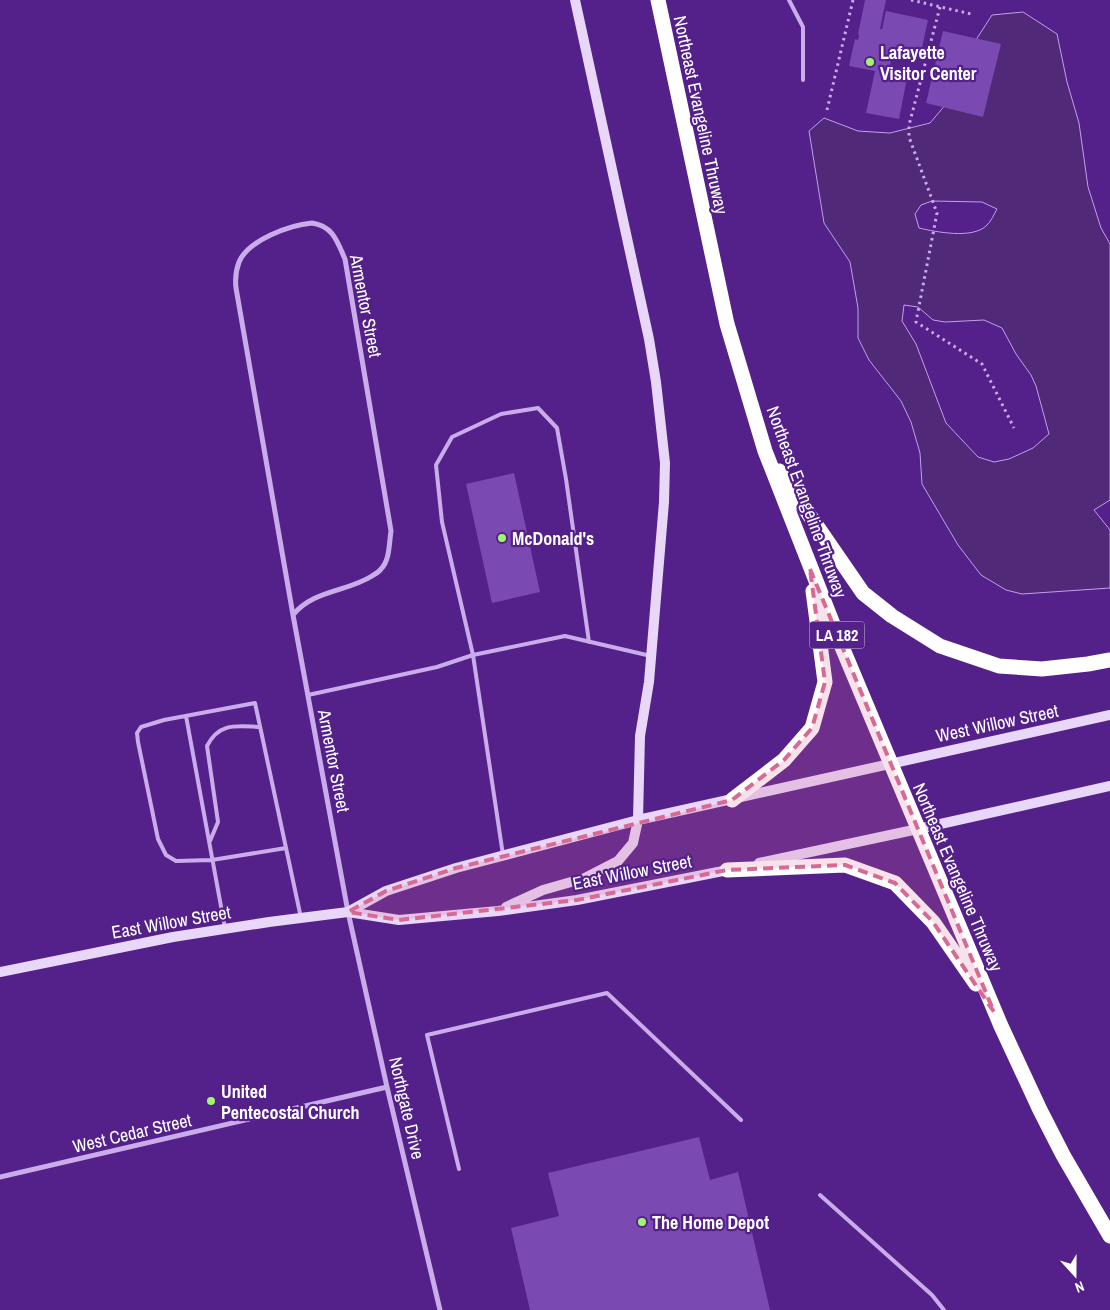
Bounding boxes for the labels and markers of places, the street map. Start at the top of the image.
place label: Lafayette Visitor Center [880,40,977,86]
marker: Lafayette Visitor Center [864,56,876,68]
place label: McDonald's [512,526,594,551]
marker: McDonald's [496,532,508,544]
place label: United Pentecostal Church [221,1079,360,1125]
marker: United Pentecostal Church [205,1095,217,1107]
place label: The Home Depot [652,1210,769,1235]
marker: The Home Depot [636,1216,648,1228]

